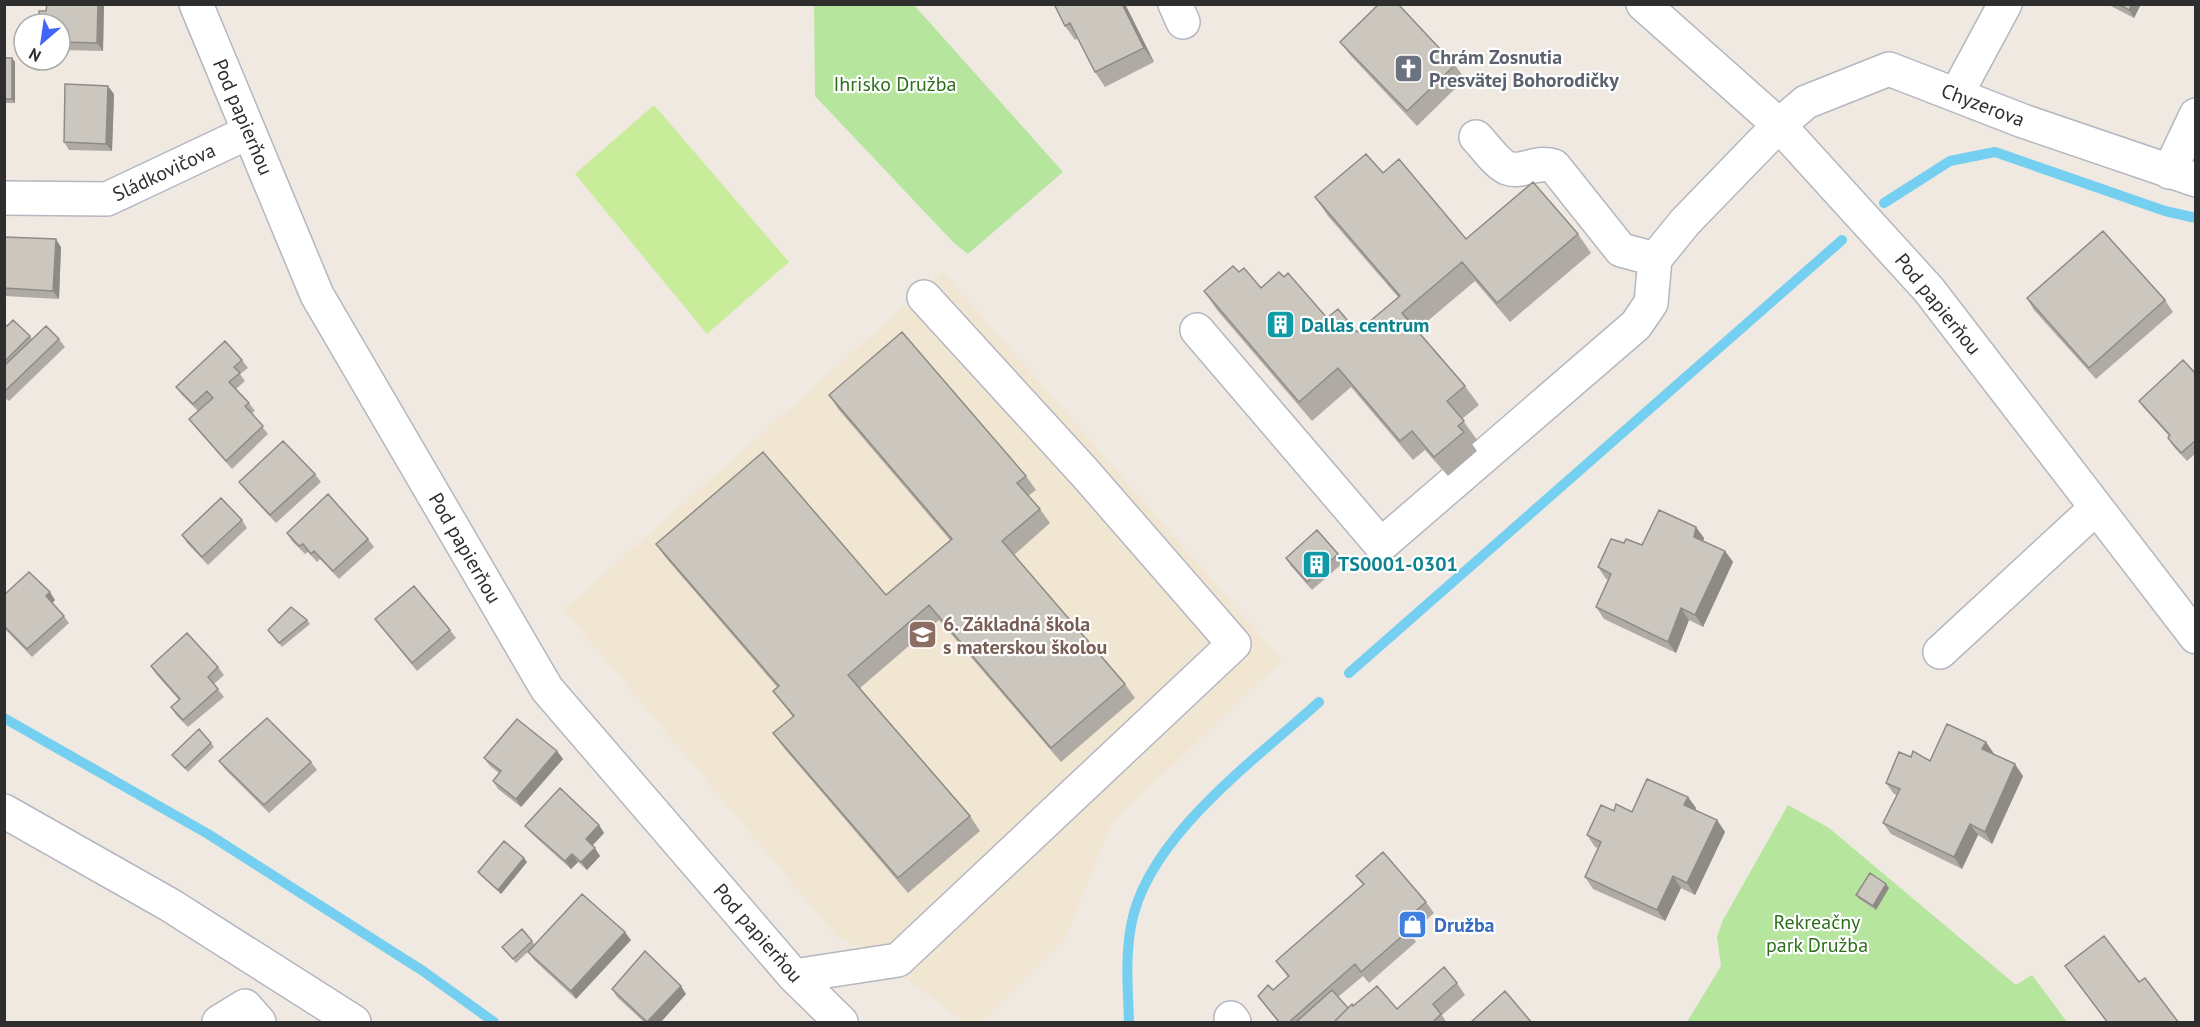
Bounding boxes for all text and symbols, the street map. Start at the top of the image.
north arrow [12,12,72,72]
text: N [25,44,44,66]
place label: Chrám Zosnutia Presvätej Bohorodičky [1429,44,1619,93]
church icon: Chrám Zosnutia Presvätej Bohorodičky [1392,52,1424,84]
street label: Pod papierňou [207,55,279,179]
park label: Ihrisko Družba [833,71,957,97]
street label: Chyzerova [1938,77,2028,133]
street label: Sládkovičova [108,137,220,207]
street label: Pod papierňou [1889,248,1987,360]
building icon: Dallas centrum [1264,309,1296,341]
place label: Dallas centrum [1301,312,1429,338]
street label: Pod papierňou [423,488,507,608]
building icon: TS0001-0301 [1301,548,1333,580]
place label: TS0001-0301 [1338,551,1458,577]
place label: 6. Základná škola s materskou školou [943,611,1107,660]
school or university icon: 6. Základná škola s materskou školou [906,619,938,651]
street label: Pod papierňou [708,878,808,988]
shop icon: Družba [1397,909,1429,941]
park label: Rekreačny park Družba [1766,909,1868,958]
place label: Družba [1434,912,1495,938]

